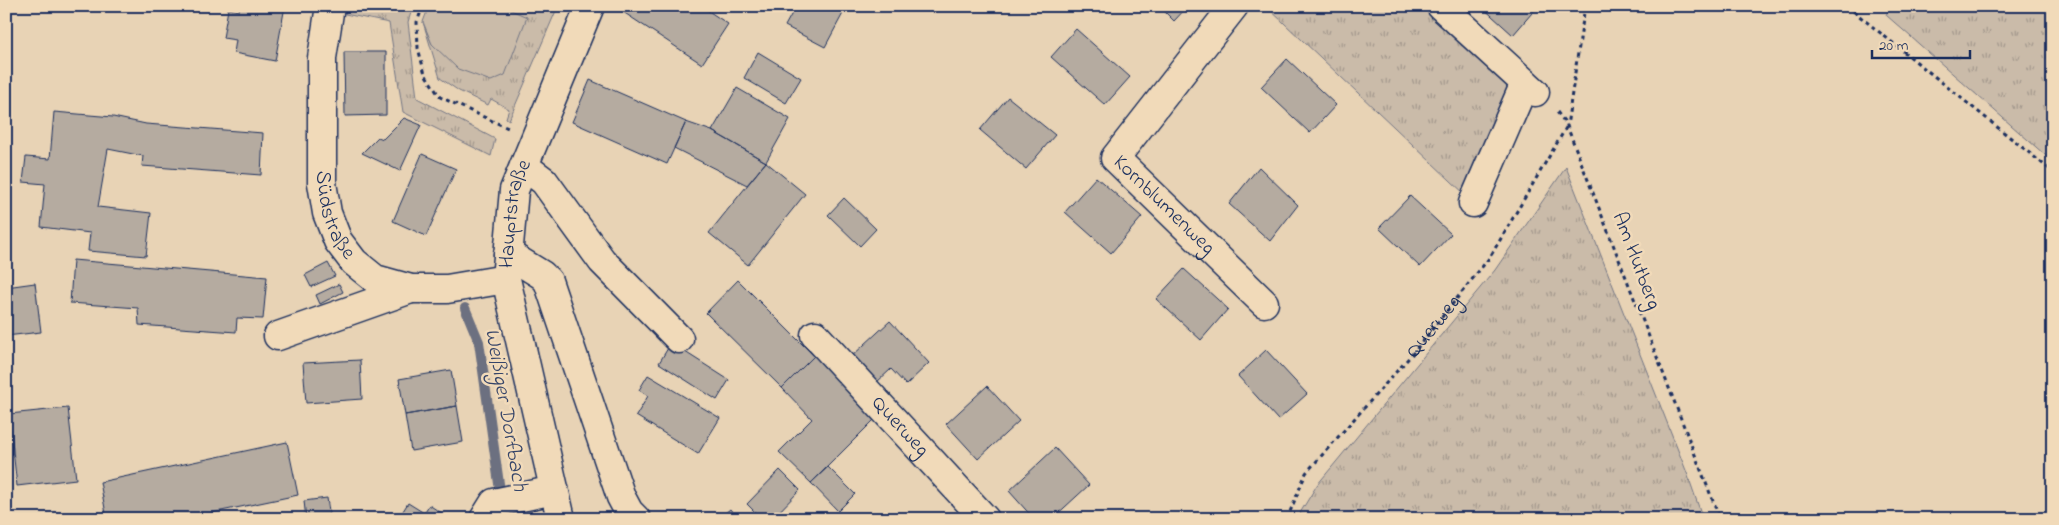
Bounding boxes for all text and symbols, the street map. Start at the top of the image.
scale bar [1872,28,1969,60]
text: 20 m [1879,35,1909,57]
street label: Kornblumenweg [1106,148,1222,264]
street label: Hauptstraße [492,155,540,270]
street label: Südstraße [307,171,363,267]
street label: Am Hutberg [1602,208,1668,315]
street label: Querweg [1399,289,1470,365]
water label: Weißiger Dorfbach [475,326,535,494]
street label: Querweg [864,389,936,466]

